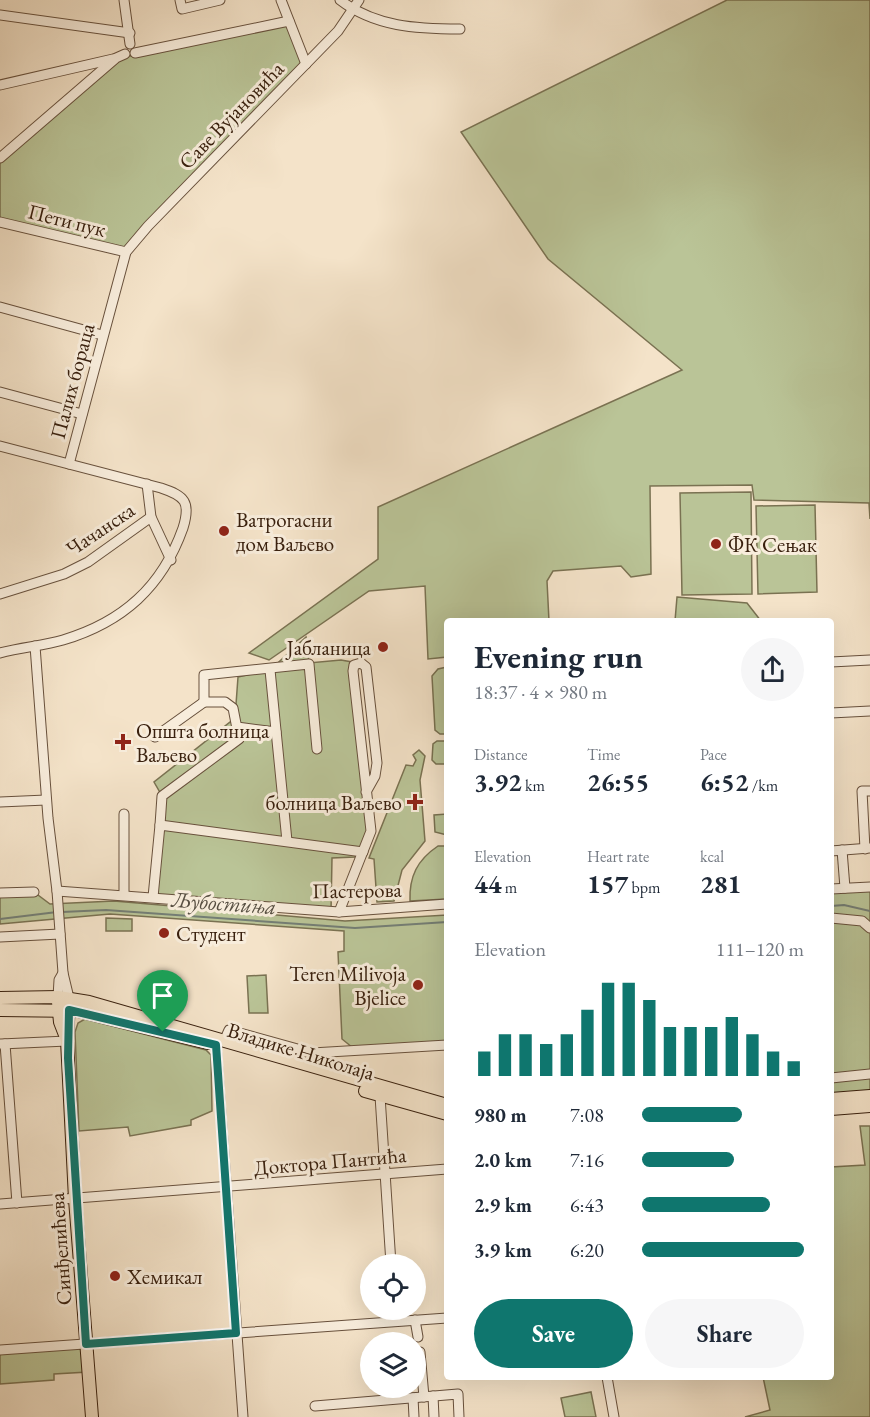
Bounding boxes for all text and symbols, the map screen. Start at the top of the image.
street label: Саве Вујановића [173,55,290,175]
street label: Пети пук [25,197,109,243]
street label: Палих бораца [44,320,101,442]
street label: Чачанска [60,496,140,562]
place label: Ватрогасни дом Ваљево [236,506,334,557]
marker: Ватрогасни дом Ваљево [217,524,231,538]
place label: ФК Сењак [728,531,817,558]
marker: ФК Сењак [709,537,723,551]
place label: Јабланица [285,634,372,661]
text: Evening run [474,635,643,678]
button: share [741,638,804,701]
marker: Јабланица [376,640,390,654]
text: 18:37 · 4 × 980 m [474,679,607,705]
place label: Општа болница Ваљево [136,717,270,768]
marker: Општа болница Ваљево [114,733,132,751]
text: Distance [474,744,527,765]
text: Time [587,744,620,765]
text: Pace [700,744,727,765]
text: 3.92 [474,765,522,799]
text: 26:55 [587,765,649,799]
text: 6:52 [700,765,749,799]
text: km [522,775,545,796]
text: /km [749,775,778,796]
place label: болница Ваљево [266,789,402,816]
marker: болница Ваљево [406,793,424,811]
text: Elevation [474,846,532,867]
text: Heart rate [587,846,649,867]
text: kcal [700,846,724,867]
text: 44 [474,867,502,901]
text: 157 [587,867,628,901]
text: 281 [700,867,741,901]
street label: Пастерова [312,876,403,904]
text: m [502,877,517,898]
text: bpm [628,877,660,898]
water label: Љубостиња [170,885,277,921]
place label: Студент [176,920,246,947]
marker: Студент [157,926,171,940]
text: Elevation [474,936,546,962]
text: 111–120 m [716,936,804,962]
place label: Teren Milivoja Bjelice [289,960,407,1011]
pin [137,970,188,1032]
marker: Teren Milivoja Bjelice [411,978,425,992]
icon: arrive [146,979,179,1012]
street label: Владике Николаја [224,1016,378,1086]
text: 980 m [474,1102,527,1128]
text: 7:08 [570,1102,604,1128]
street label: Доктора Пантића [253,1141,408,1181]
text: 2.0 km [474,1147,532,1173]
text: 7:16 [570,1147,604,1173]
street label: Синђелићева [43,1191,77,1306]
text: 2.9 km [474,1192,532,1218]
text: 6:43 [570,1192,604,1218]
text: 3.9 km [474,1237,532,1263]
text: 6:20 [570,1237,604,1263]
map controls [360,1254,426,1398]
button: locate [360,1254,426,1320]
place label: Хемикал [126,1263,202,1290]
marker: Хемикал [108,1269,122,1283]
button: Save [474,1299,633,1368]
button: Share [645,1299,804,1368]
button: layers [360,1332,426,1398]

